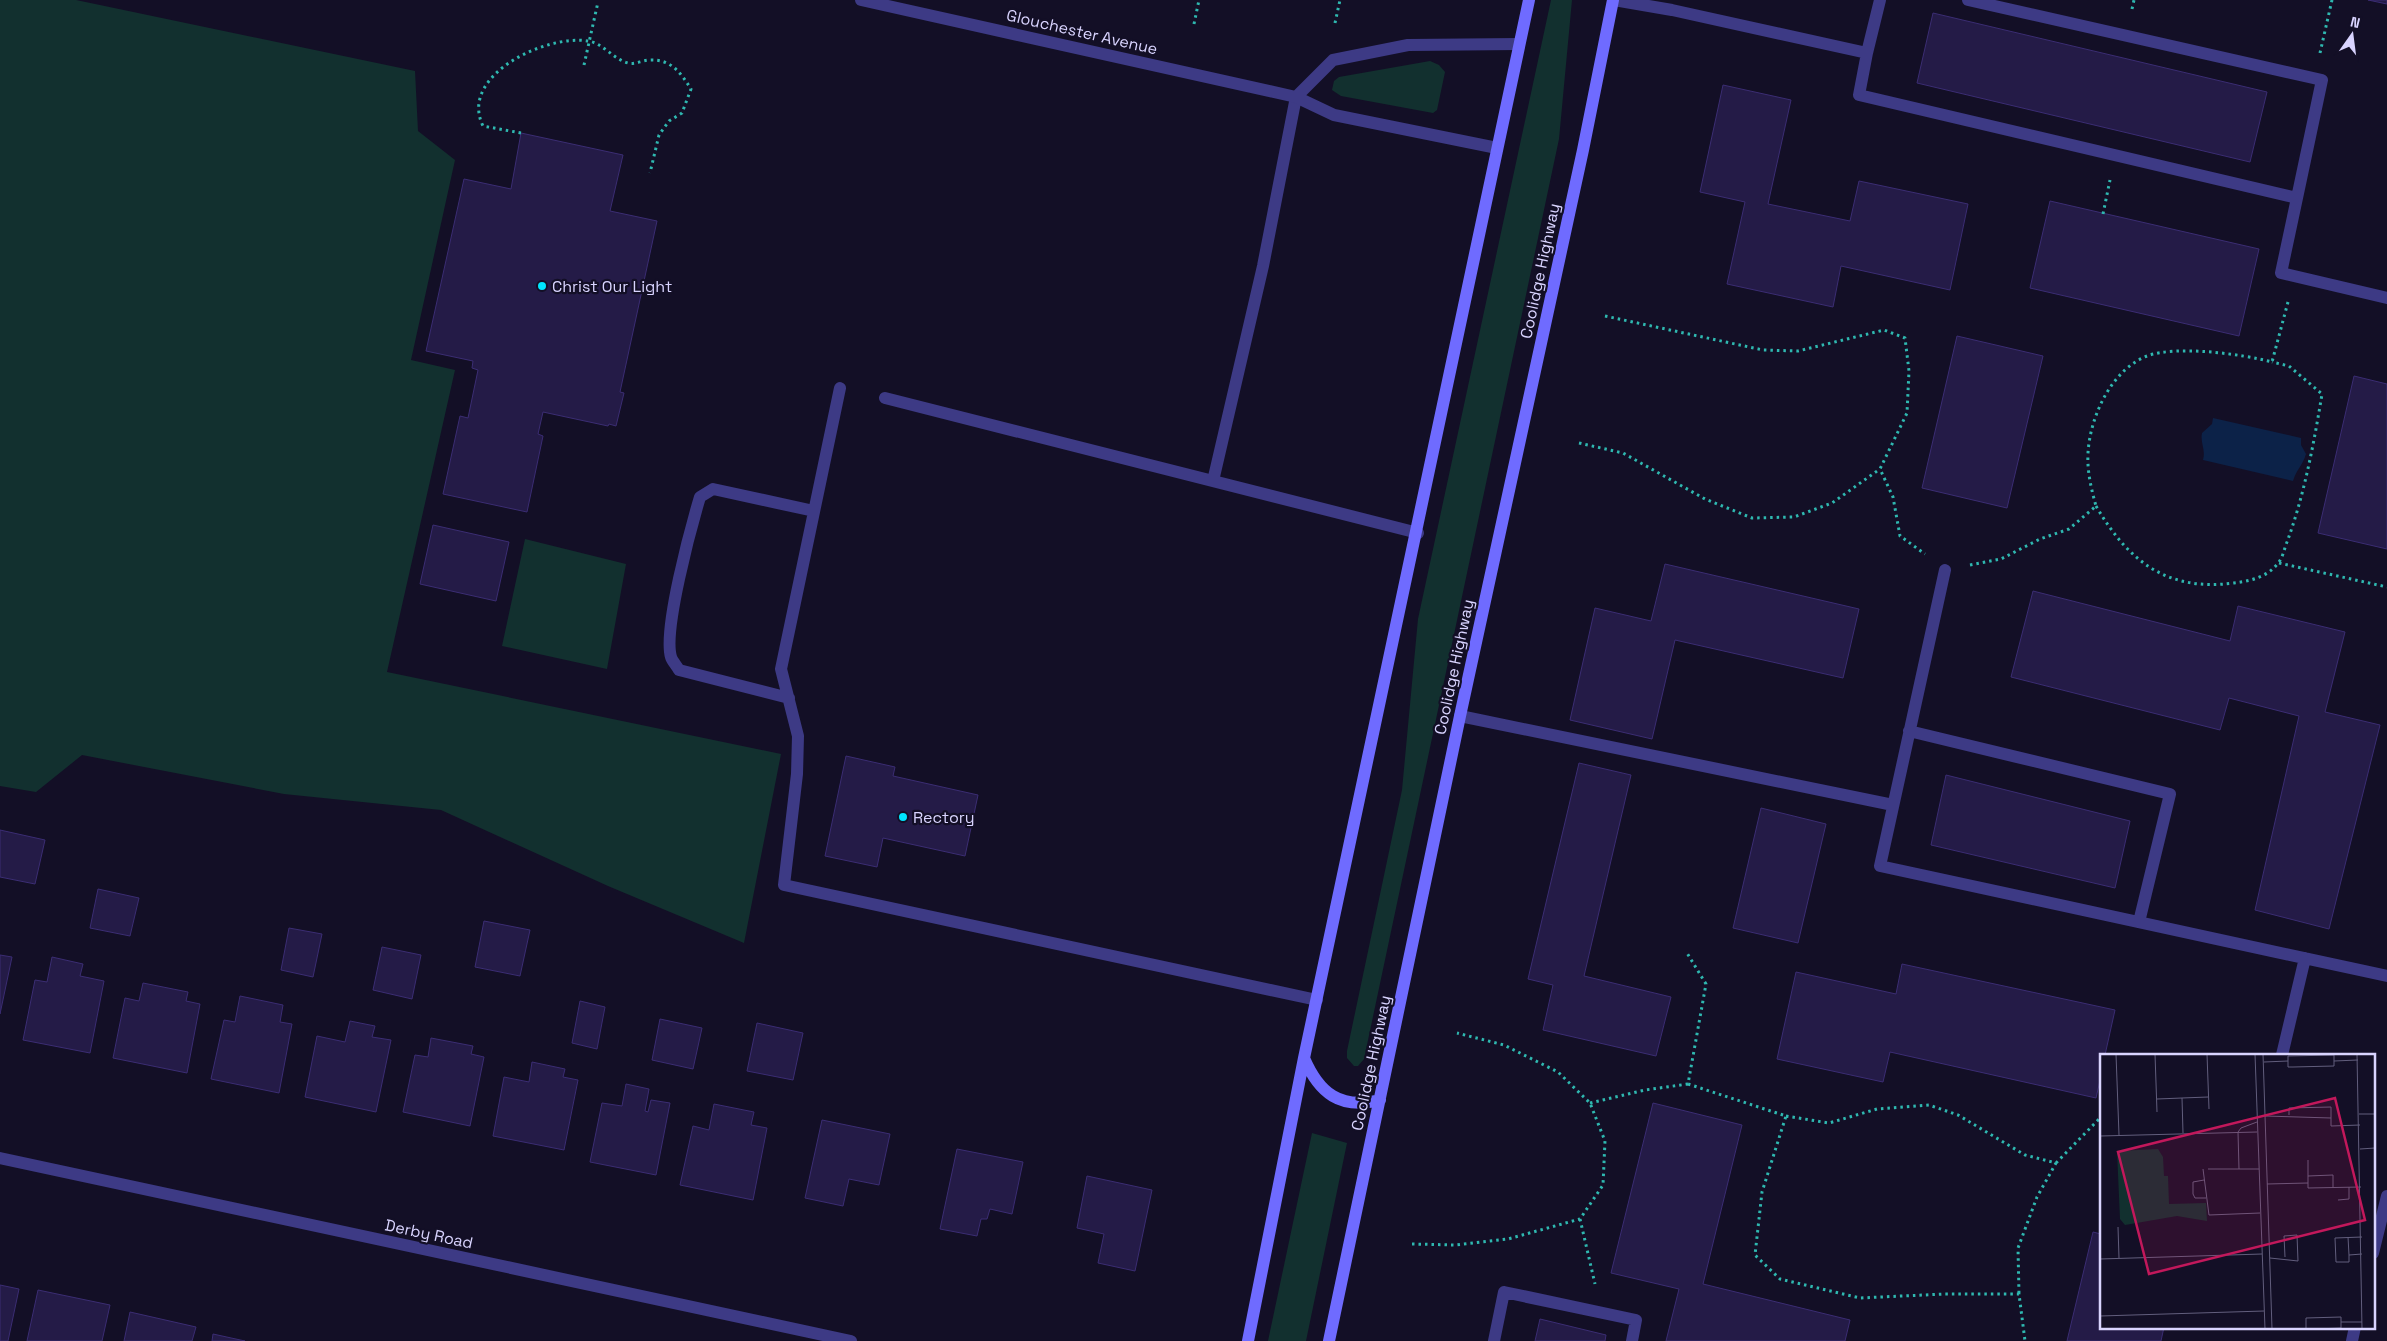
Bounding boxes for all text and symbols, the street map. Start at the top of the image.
street label: Glouchester Avenue [1004,4,1160,60]
north arrow [2327,10,2377,60]
text: N [2348,13,2362,32]
street label: Coolidge Highway [1515,201,1565,341]
place label: Christ Our Light [552,276,672,297]
marker: Christ Our Light [536,280,548,292]
street label: Coolidge Highway [1429,597,1479,737]
place label: Rectory [913,807,975,828]
marker: Rectory [897,811,909,823]
street label: Coolidge Highway [1346,993,1396,1133]
inset map [2100,1054,2374,1328]
street label: Derby Road [383,1214,475,1254]

